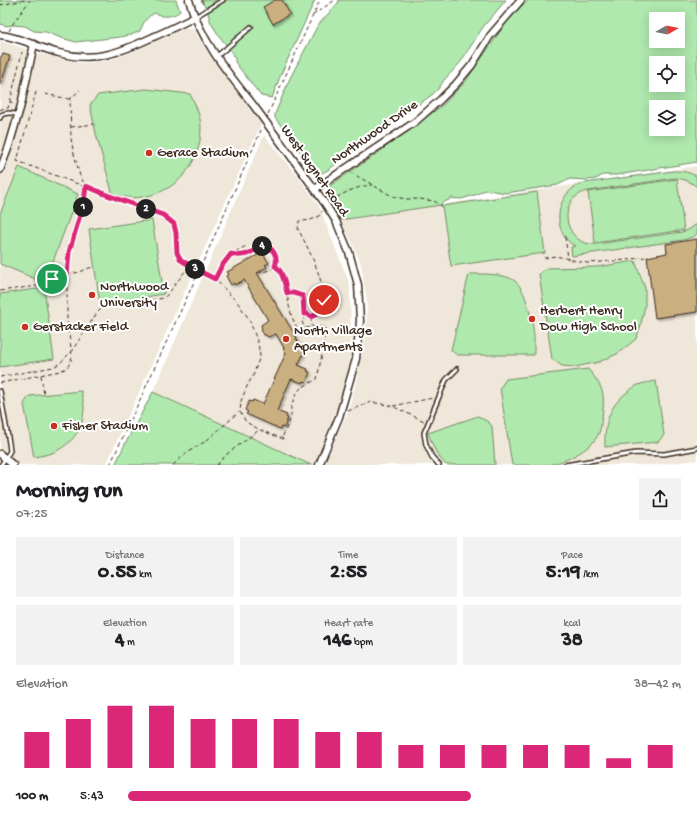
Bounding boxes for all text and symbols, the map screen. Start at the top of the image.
north arrow [649,12,685,48]
map controls [649,12,685,136]
button: locate [649,56,685,92]
street label: Northwood Drive [328,96,422,169]
button: layers [649,100,685,136]
street label: West Sugnet Road [276,122,353,222]
place label: Gerace Stadium [157,145,249,162]
marker: Gerace Stadium [144,148,154,158]
pin: 1 [73,197,93,217]
pin: 2 [136,199,156,219]
text: 1 [81,201,85,213]
text: 2 [143,203,149,215]
pin: 4 [252,236,272,256]
text: 4 [259,240,265,252]
pin: 3 [185,259,205,279]
pin [35,262,69,296]
text: 3 [192,263,198,275]
icon: arrive [41,268,63,290]
place label: Northwood University [100,279,170,312]
pin [307,283,341,317]
icon: check [313,289,335,311]
marker: Northwood University [87,290,97,300]
place label: Herbert Henry Dow High School [539,303,637,336]
marker: Herbert Henry Dow High School [527,314,537,324]
place label: Gerstacker Field [33,319,130,336]
marker: Gerstacker Field [20,322,30,332]
place label: North Village Apartments [294,323,373,356]
marker: North Village Apartments [281,334,291,344]
place label: Fisher Stadium [61,418,148,435]
marker: Fisher Stadium [49,421,59,431]
button: share [639,478,681,520]
text: Morning run [16,479,122,505]
text: 07:25 [16,507,47,522]
text: Distance [105,550,144,562]
text: Time [338,550,359,562]
text: Pace [561,550,583,562]
text: 0.55 [98,562,137,585]
text: 2:55 [330,562,367,585]
text: 5:19 [546,562,581,585]
text: km [137,569,152,581]
text: /km [581,569,599,581]
text: Elevation [103,618,147,630]
text: Heart rate [324,618,373,630]
text: kcal [564,618,581,630]
text: 4 [115,630,124,653]
text: 146 [324,630,352,653]
text: 38 [561,630,583,653]
text: m [124,637,135,649]
text: bpm [352,637,373,649]
text: Elevation [16,677,68,692]
text: 38–42 m [634,677,681,692]
text: 100 m [16,789,48,804]
text: 5:43 [80,789,104,804]

